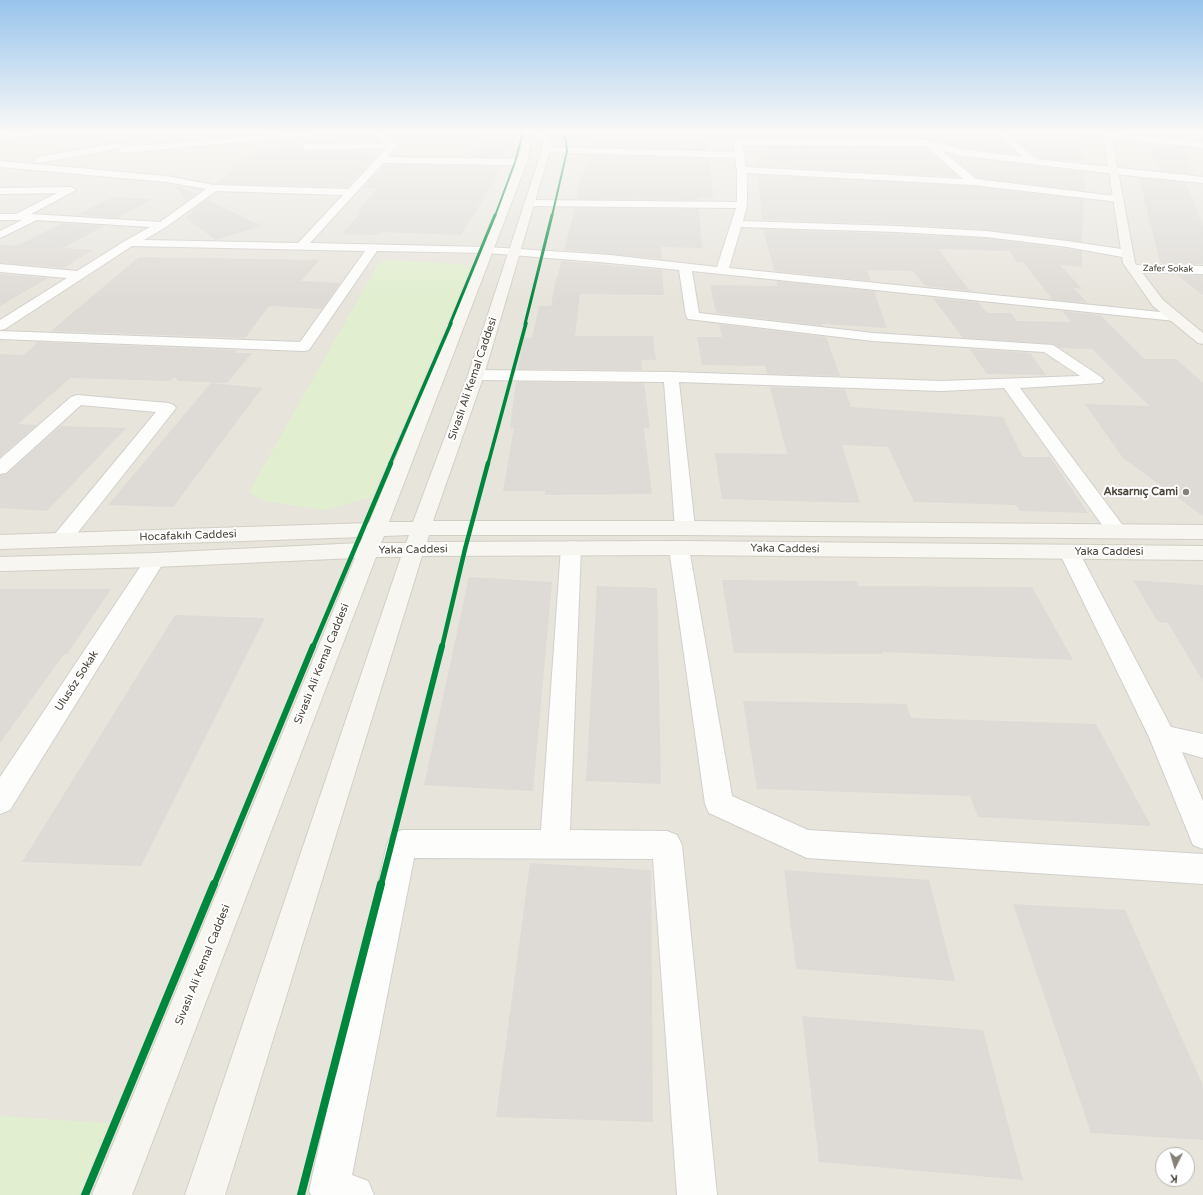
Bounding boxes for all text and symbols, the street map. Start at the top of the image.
street label: Zafer Sokak [1143,263,1193,275]
street label: Sivaslı Ali Kemal Caddesi [446,316,500,442]
place label: Aksarnıç Cami [1103,485,1178,499]
marker: Aksarnıç Cami [1181,487,1191,497]
street label: Hocafakıh Caddesi [139,528,237,544]
street label: Yaka Caddesi [750,542,820,556]
street label: Yaka Caddesi [378,543,448,557]
street label: Yaka Caddesi [1074,545,1144,559]
street label: Sivaslı Ali Kemal Caddesi [292,602,352,726]
street label: Ulusöz Sokak [53,648,101,714]
street label: Sivaslı Ali Kemal Caddesi [173,903,233,1027]
north arrow [1155,1147,1195,1187]
text: K [1170,1172,1178,1185]

